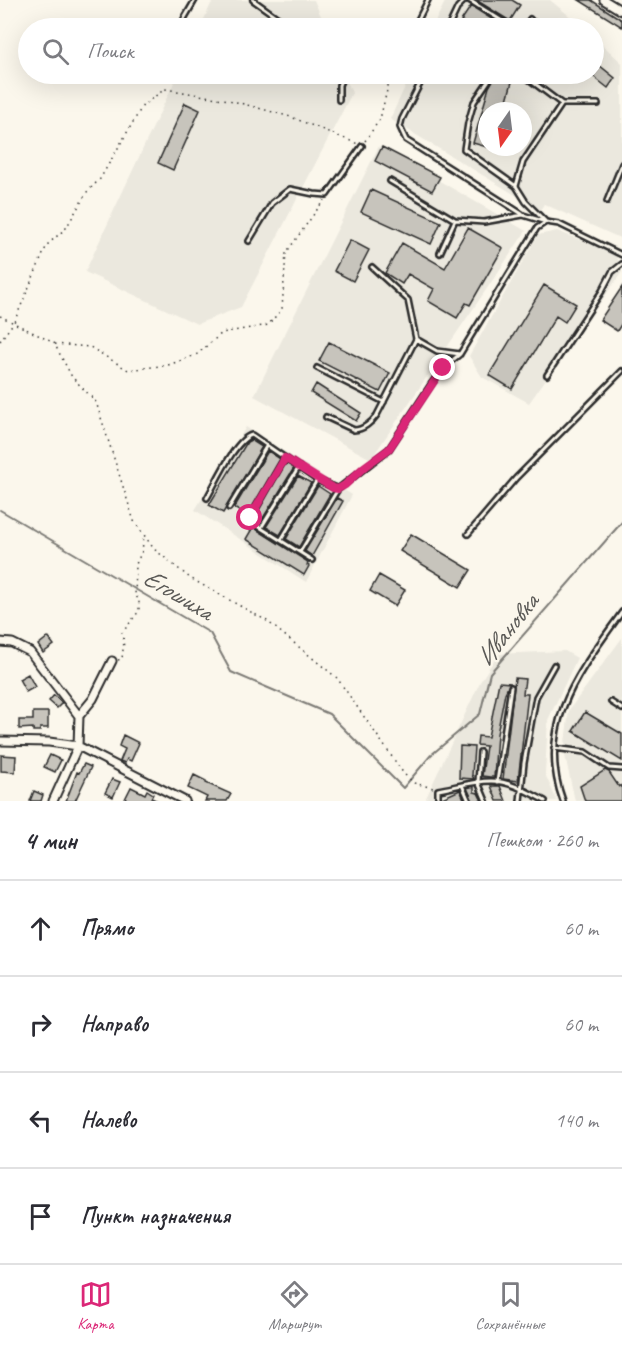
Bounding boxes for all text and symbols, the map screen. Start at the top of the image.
search box [18,18,604,84]
icon: search [39,35,72,68]
text: Поиск [87,37,133,65]
north arrow [478,102,532,156]
route end [429,354,455,380]
route start [236,504,262,530]
water label: Егошиха [137,560,222,629]
water label: Ивановка [468,584,548,673]
text: 4 мин [24,824,77,857]
text: Пешком · 260 m [486,828,598,853]
icon: ahead [24,912,57,945]
text: Прямо [81,914,133,942]
text: 60 m [564,916,598,941]
icon: right [24,1008,57,1041]
text: Направо [81,1010,148,1038]
text: 60 m [564,1012,598,1037]
icon: left [24,1104,57,1137]
text: Налево [81,1106,137,1134]
text: 140 m [555,1108,598,1133]
icon: arrive [24,1200,57,1233]
text: Пункт назначения [81,1202,230,1230]
tab: Карта [77,1278,114,1334]
tab: Маршрут [268,1278,321,1334]
tab: Сохранённые [475,1278,545,1334]

